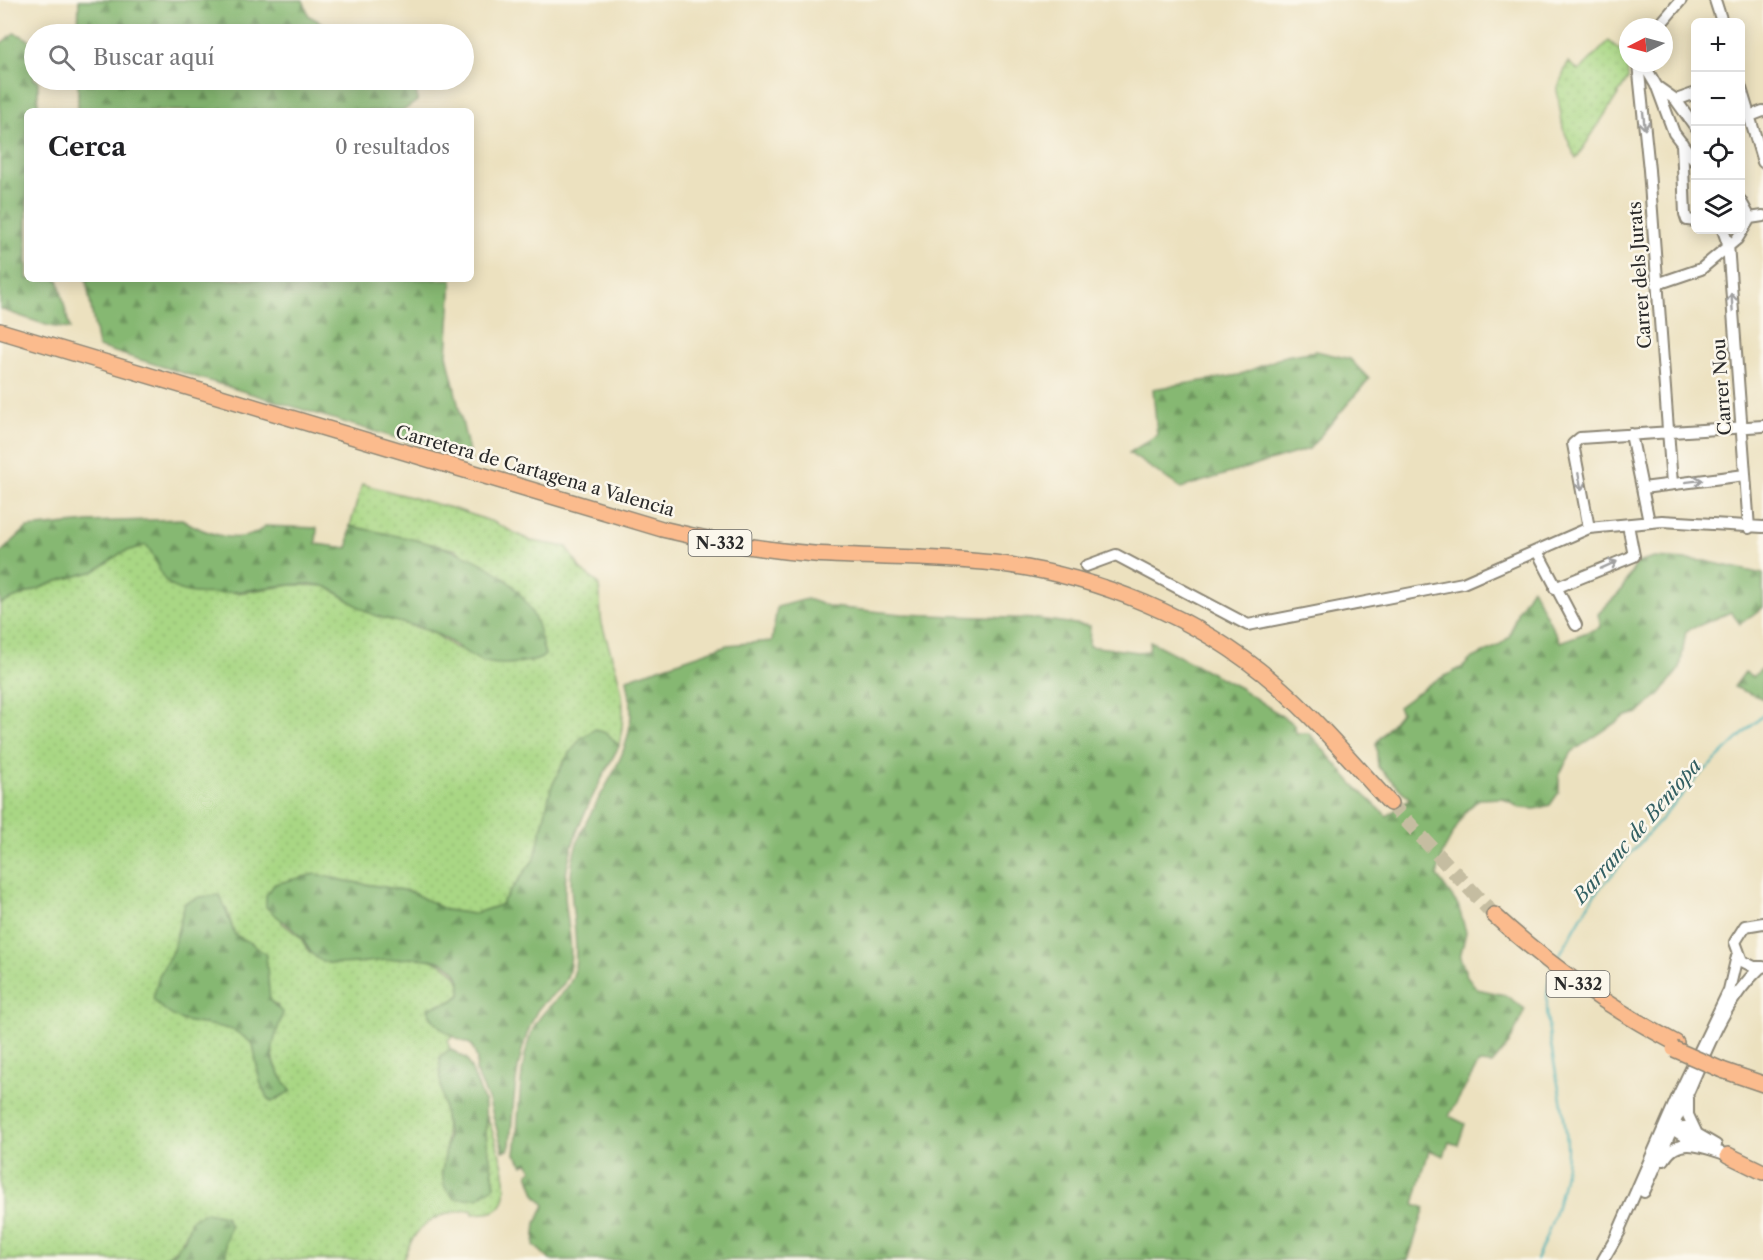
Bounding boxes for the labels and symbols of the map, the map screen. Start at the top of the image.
north arrow [1619,18,1673,72]
one-way arrow [1639,111,1650,131]
street label: Carrer dels Jurats [1624,200,1656,350]
one-way arrow [1726,292,1737,312]
street label: Carrer Nou [1708,338,1736,436]
street label: Carretera de Cartagena a Valencia [393,421,678,522]
one-way arrow [1575,471,1586,491]
one-way arrow [1683,476,1703,487]
road number: N-332 [688,530,752,556]
one-way arrow [1600,559,1618,570]
water label: Barranc de Beniopa [1566,754,1706,910]
road number: N-332 [1546,971,1610,997]

